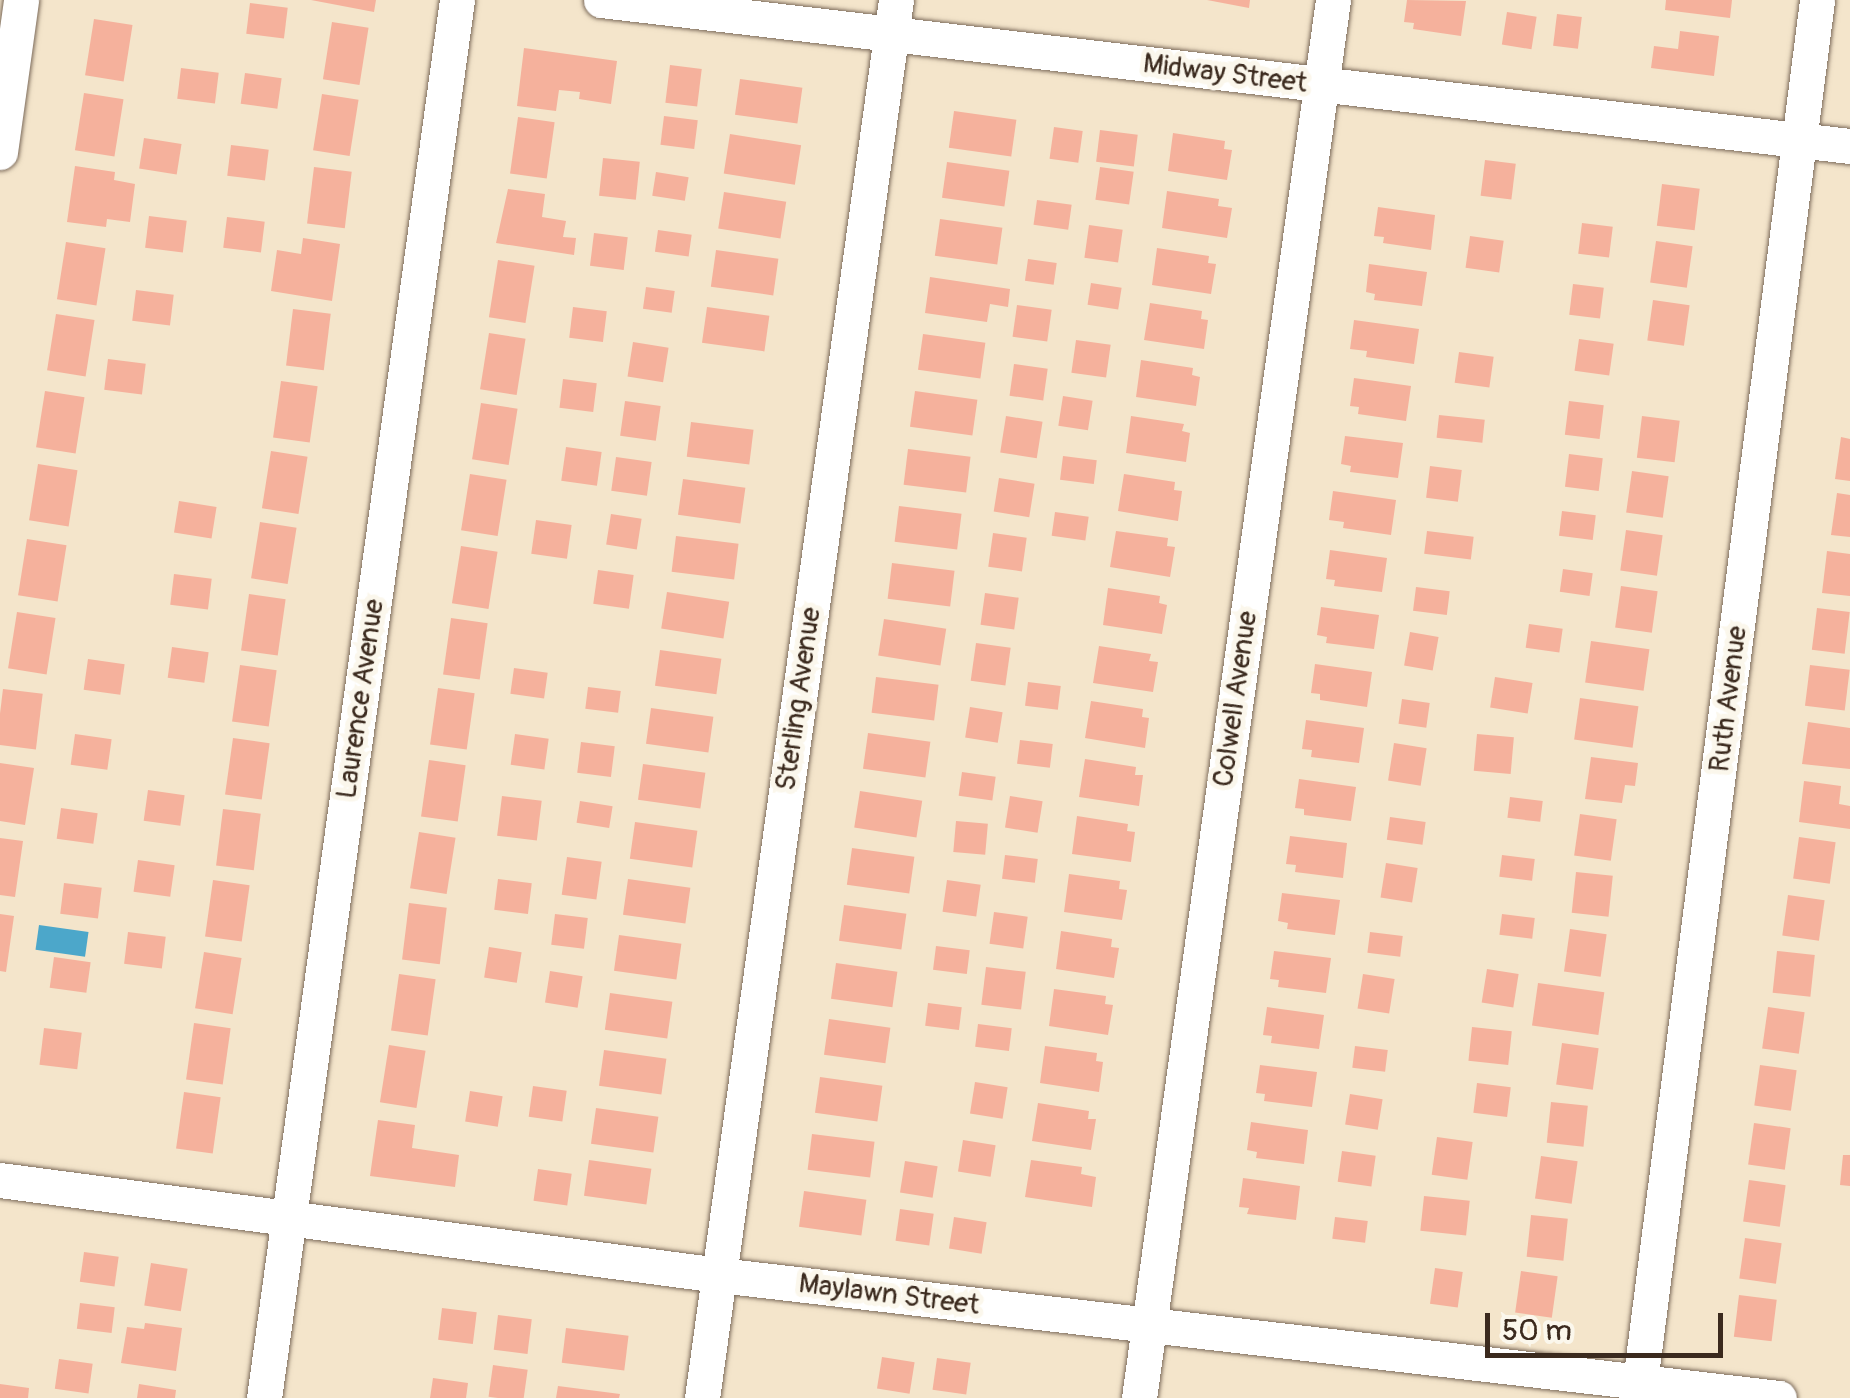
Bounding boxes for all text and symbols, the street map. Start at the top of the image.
street label: Midway Street [1141,47,1309,101]
street label: Laurence Avenue [330,597,392,801]
street label: Sterling Avenue [770,605,828,793]
street label: Colwell Avenue [1207,609,1265,789]
street label: Ruth Avenue [1703,624,1755,774]
street label: Maylawn Street [797,1267,981,1323]
scale bar [1490,1293,1728,1355]
text: 50 m [1502,1312,1572,1349]

